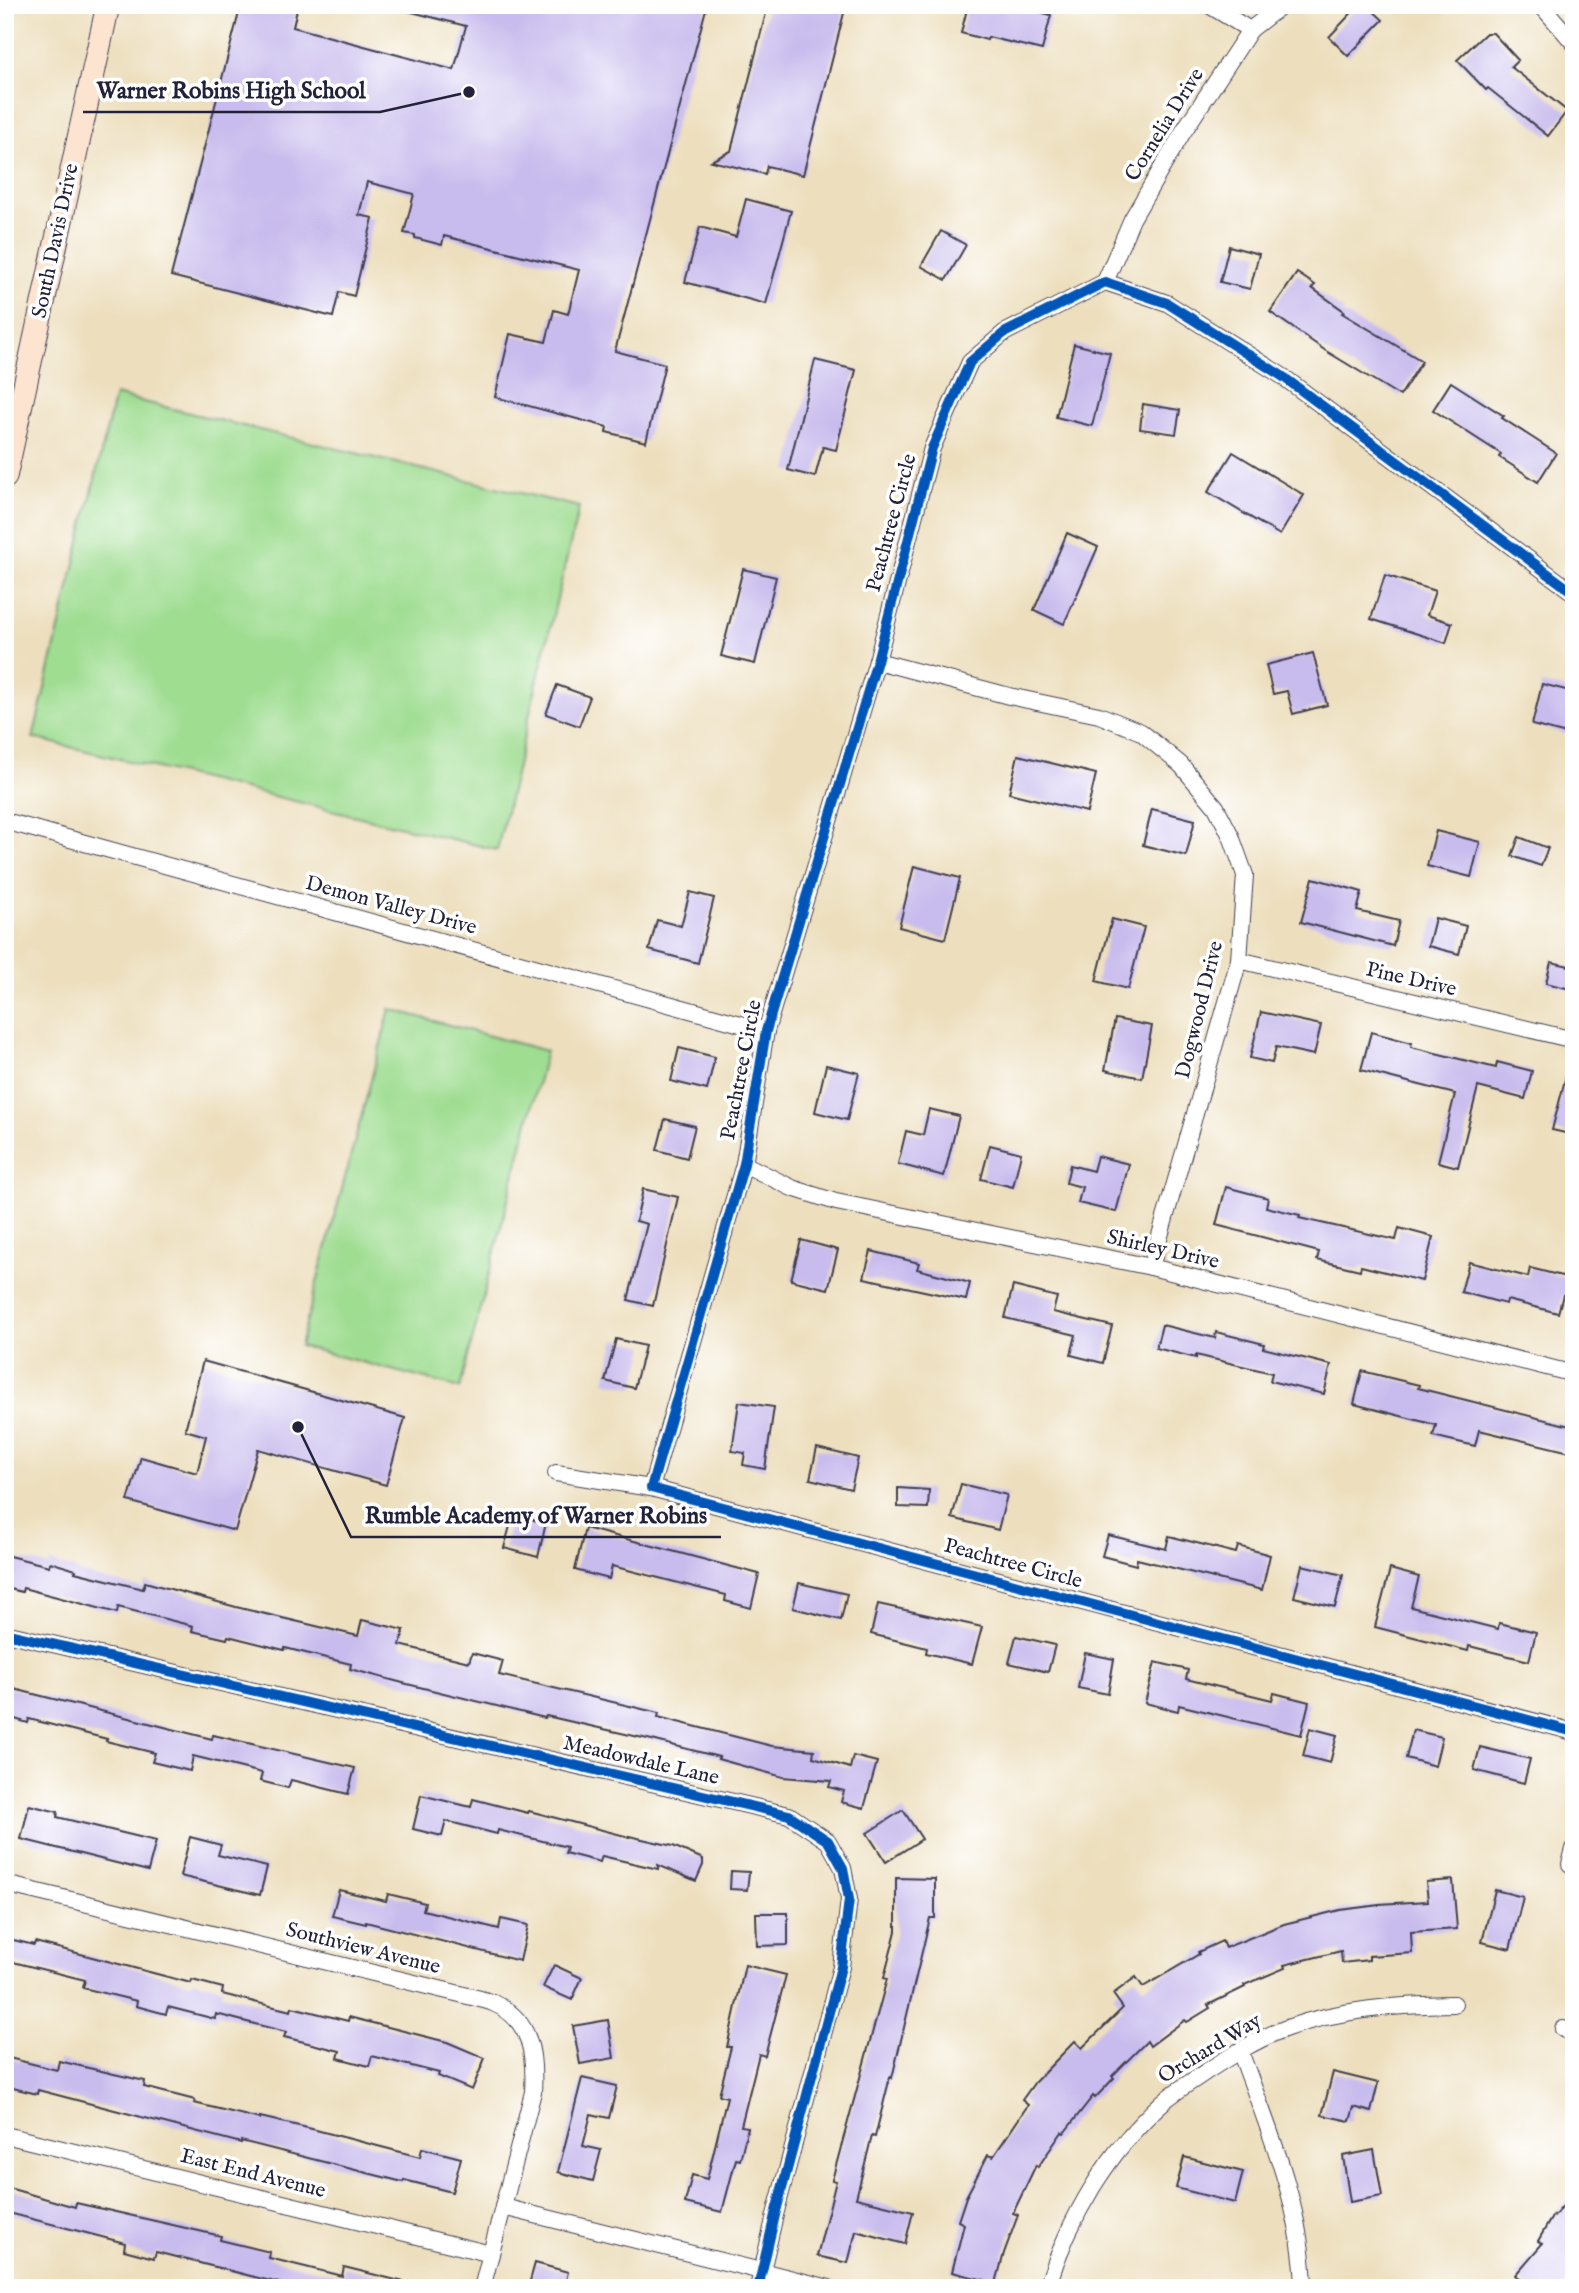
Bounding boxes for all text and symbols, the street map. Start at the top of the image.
street label: Cornelia Drive [1119,63,1211,187]
callout: Warner Robins High School [83,68,380,112]
text: Warner Robins High School [95,77,366,106]
street label: South Davis Drive [26,161,86,321]
street label: Peachtree Circle [861,451,924,595]
street label: Demon Valley Drive [303,870,480,942]
street label: Dogwood Drive [1170,938,1230,1082]
street label: Pine Drive [1363,956,1459,1004]
street label: Peachtree Circle [715,997,769,1142]
street label: Shirley Drive [1104,1224,1222,1276]
callout: Rumble Academy of Warner Robins [351,1493,721,1537]
text: Rumble Academy of Warner Robins [365,1502,707,1531]
street label: Peachtree Circle [941,1533,1085,1596]
street label: Meadowdale Lane [560,1730,722,1792]
street label: Southview Avenue [283,1917,443,1981]
street label: Orchard Way [1153,2007,1267,2090]
street label: East End Avenue [178,2143,329,2205]

